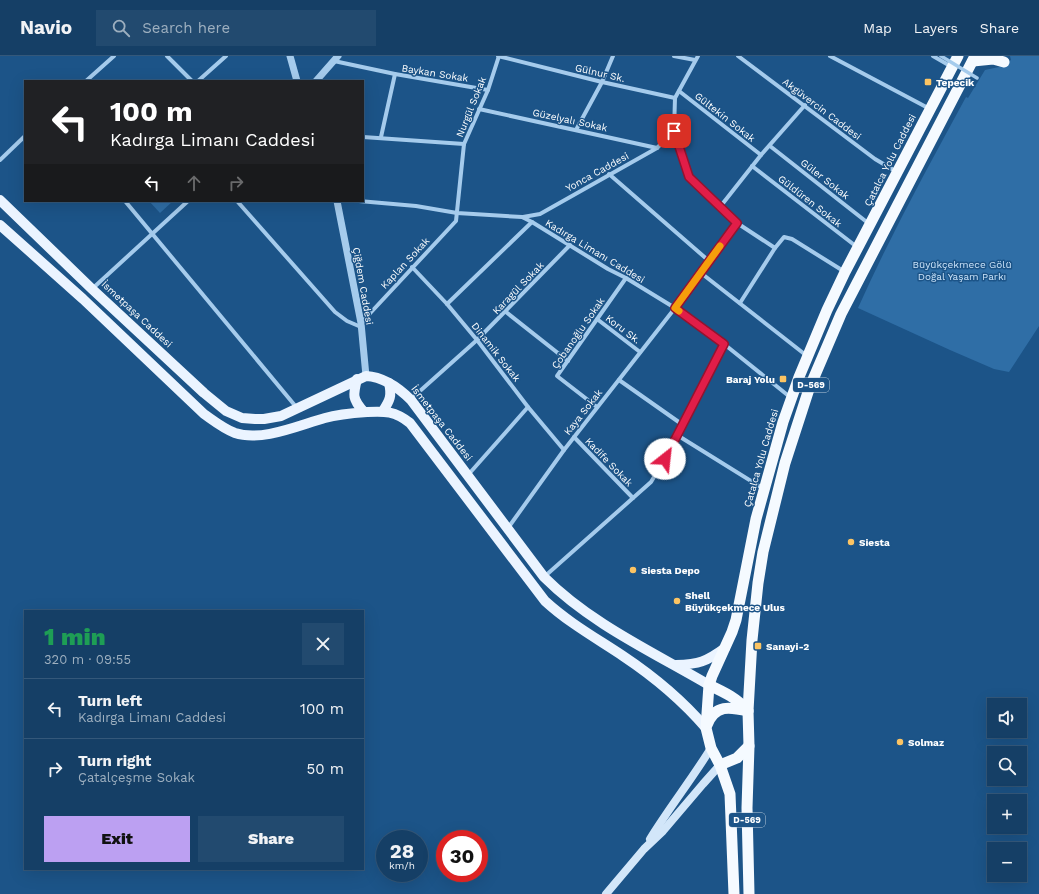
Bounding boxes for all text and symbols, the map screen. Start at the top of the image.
search box [96,10,376,46]
text: Navio [20,16,72,39]
icon: search [110,17,132,39]
text: Search here [142,19,230,37]
text: Map [863,20,892,36]
text: Layers [914,20,958,36]
text: Share [980,20,1019,36]
street label: Baykan Sokak [401,62,469,84]
street label: Gülnur Sk. [574,62,626,84]
street label: Nurgül Sokak [454,75,488,139]
street label: Akgüvercin Caddesi [781,76,863,142]
marker: Tepecik [923,77,933,87]
place label: Tepecik [936,77,975,88]
street label: Gültekin Sokak [693,90,758,144]
text: 100 m [110,95,193,128]
icon: left [44,96,96,148]
street label: Güzelyalı Sokak [531,107,609,133]
street label: Çatalca Yolu Caddesi [862,112,918,208]
pin [657,114,691,148]
icon: arrive [663,120,685,142]
text: Kadırga Limanı Caddesi [110,129,315,150]
street label: Yonca Caddesi [564,150,630,194]
street label: Güler Sokak [798,157,852,202]
icon: left [141,172,163,194]
icon: ahead [183,172,205,194]
icon: right [225,172,247,194]
street label: Güldüren Sokak [776,173,844,229]
street label: Kadırga Limanı Caddesi [543,217,647,285]
street label: Kaplan Sokak [378,235,432,291]
street label: Çiğdem Caddesi [351,246,375,326]
street label: Karagül Sokak [490,259,546,316]
park label: Büyükçekmece Gölü Doğal Yaşam Parkı [912,259,1012,282]
street label: İsmetpaşa Caddesi [100,279,174,349]
street label: Çobanoğlu Sokak [549,295,607,371]
street label: Koru Sk. [603,312,643,346]
street label: Dinamik Sokak [469,320,523,384]
place label: Baraj Yolu [726,374,775,385]
marker: Baraj Yolu [778,374,788,384]
road number: D-569 [793,378,829,392]
street label: İsmetpaşa Caddesi [409,383,475,463]
street label: Kaya Sokak [562,387,604,437]
street label: Çatalca Yolu Caddesi [742,408,780,508]
street label: Kadife Sokak [583,435,635,489]
position arrow [644,438,686,480]
marker: Siesta [846,537,856,547]
place label: Siesta [859,537,890,548]
marker: Siesta Depo [628,565,638,575]
place label: Siesta Depo [641,565,700,576]
place label: Shell Büyükçekmece Ulus [685,590,786,613]
marker: Shell Büyükçekmece Ulus [672,596,682,606]
text: 1 min [44,623,106,651]
button: close [302,623,344,665]
marker: Sanayi-2 [753,641,763,651]
place label: Sanayi-2 [766,641,809,652]
text: 320 m · 09:55 [44,652,131,667]
text: Turn left [78,692,142,710]
icon: left [44,698,66,720]
map controls [987,698,1027,882]
button: sound [987,698,1027,738]
text: 100 m [300,700,344,718]
text: Kadırga Limanı Caddesi [78,710,226,725]
marker: Solmaz [895,737,905,747]
place label: Solmaz [908,737,944,748]
button: search [987,746,1027,786]
text: Turn right [78,752,151,770]
icon: right [44,758,66,780]
text: 50 m [307,760,344,778]
text: Çatalçeşme Sokak [78,770,195,785]
button: + [987,794,1027,834]
road number: D-569 [729,813,765,827]
button: Exit [44,816,190,862]
button: Share [198,816,344,862]
speed limit sign: 30 [436,830,488,882]
text: 28 [390,839,414,863]
button: − [987,842,1027,882]
text: km/h [389,860,415,871]

